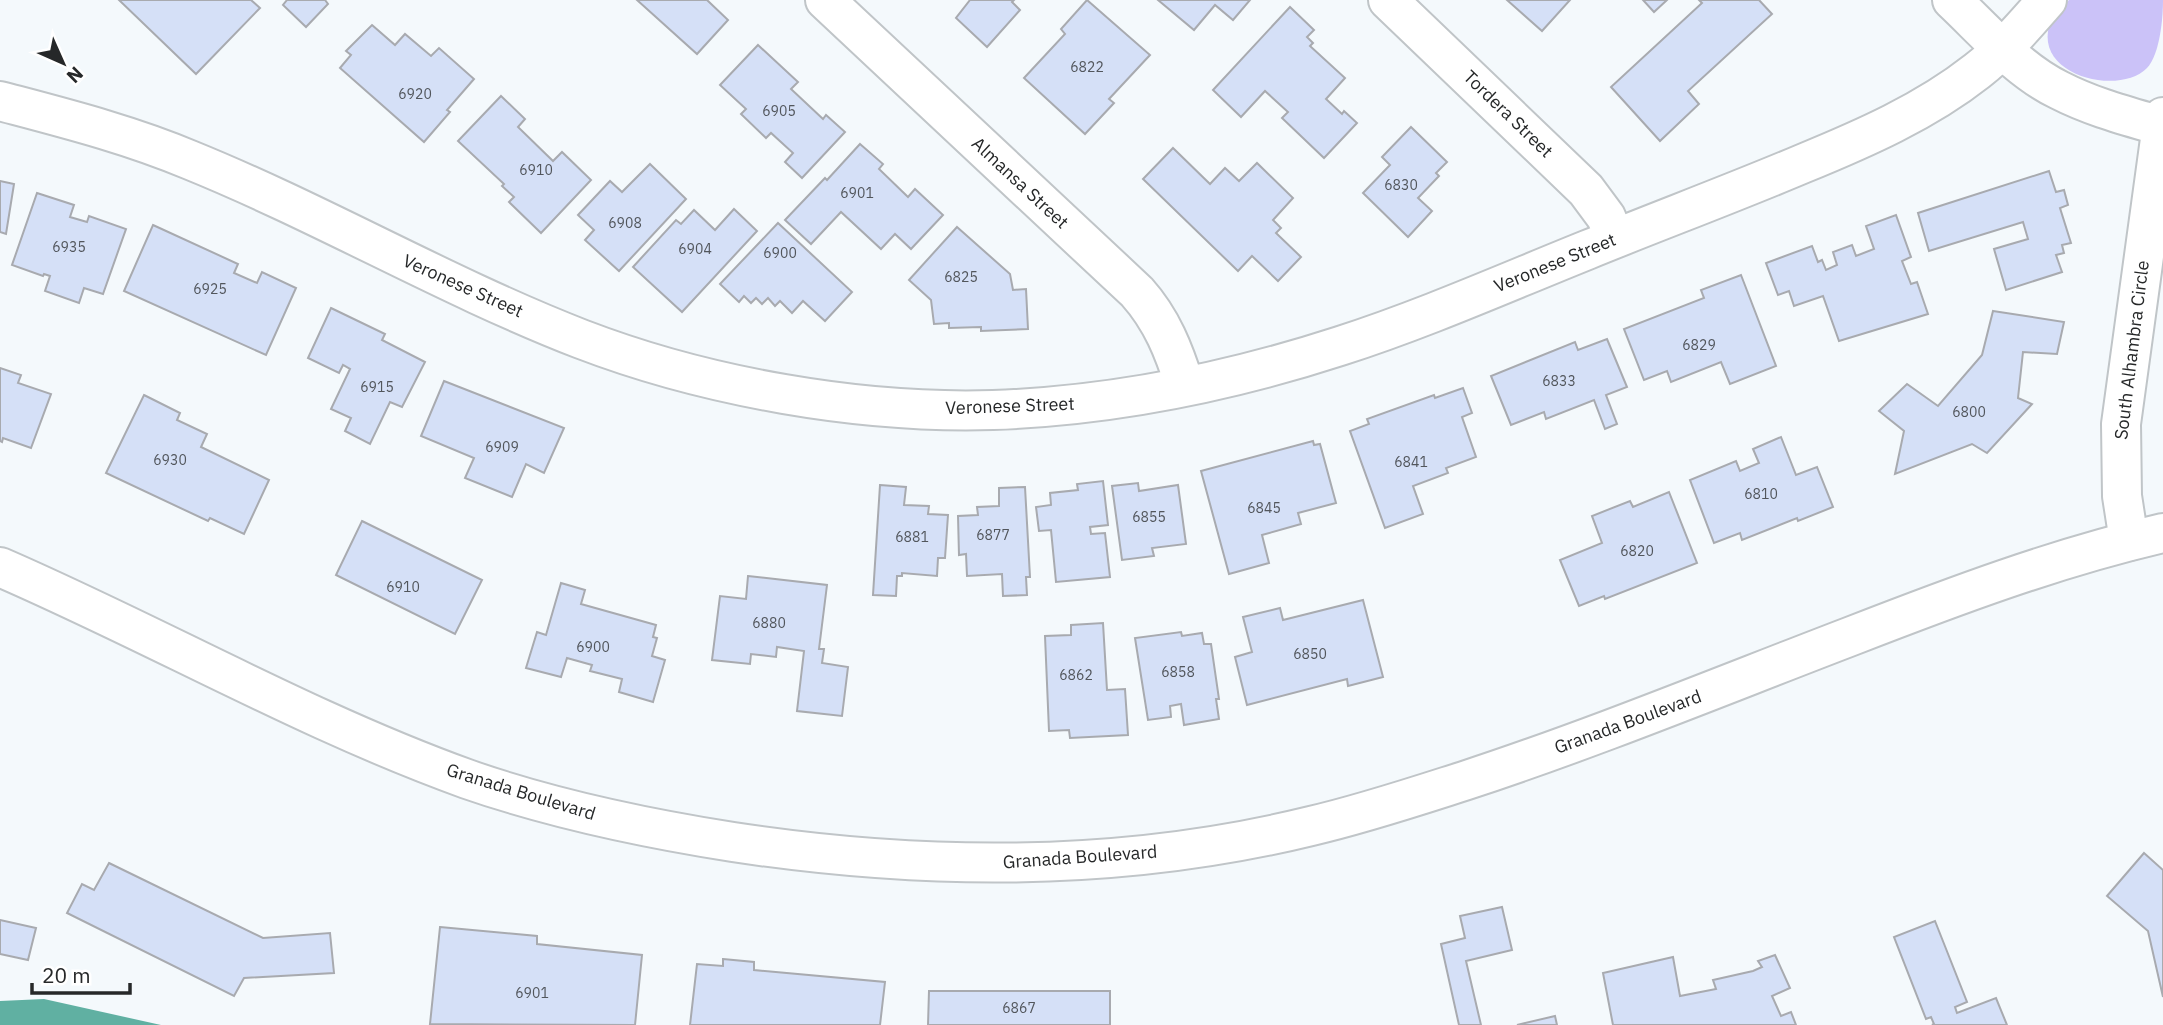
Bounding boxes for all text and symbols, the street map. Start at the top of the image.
north arrow [28,28,98,98]
house number: 6822 [1070,58,1104,76]
text: N [62,62,88,88]
street label: Tordera Street [1459,65,1558,162]
house number: 6920 [398,85,432,103]
house number: 6905 [762,102,796,120]
street label: Almansa Street [967,132,1074,233]
house number: 6910 [519,161,553,179]
house number: 6830 [1384,176,1418,194]
house number: 6901 [840,184,874,202]
house number: 6908 [608,214,642,232]
street label: Veronese Street [1491,228,1619,297]
house number: 6935 [52,238,86,256]
house number: 6904 [678,240,712,258]
house number: 6900 [763,244,797,262]
street label: Veronese Street [399,249,527,322]
street label: South Alhambra Circle [2109,259,2154,441]
house number: 6825 [944,268,978,286]
house number: 6925 [193,280,227,298]
house number: 6829 [1682,336,1716,354]
house number: 6833 [1542,372,1576,390]
house number: 6915 [360,378,394,396]
street label: Veronese Street [945,392,1075,419]
house number: 6800 [1952,403,1986,421]
house number: 6909 [485,438,519,456]
house number: 6930 [153,451,187,469]
house number: 6841 [1394,453,1428,471]
house number: 6810 [1744,485,1778,503]
house number: 6845 [1247,499,1281,517]
house number: 6855 [1132,508,1166,526]
house number: 6877 [976,526,1010,544]
house number: 6881 [895,528,929,546]
house number: 6820 [1620,542,1654,560]
house number: 6910 [386,578,420,596]
house number: 6880 [752,614,786,632]
house number: 6900 [576,638,610,656]
house number: 6850 [1293,645,1327,663]
house number: 6858 [1161,663,1195,681]
house number: 6862 [1059,666,1093,684]
street label: Granada Boulevard [1551,684,1704,759]
street label: Granada Boulevard [444,758,598,825]
street label: Granada Boulevard [1002,840,1158,873]
scale bar [32,951,130,995]
text: 20 m [42,961,91,989]
house number: 6901 [515,984,549,1002]
house number: 6867 [1002,999,1036,1017]

